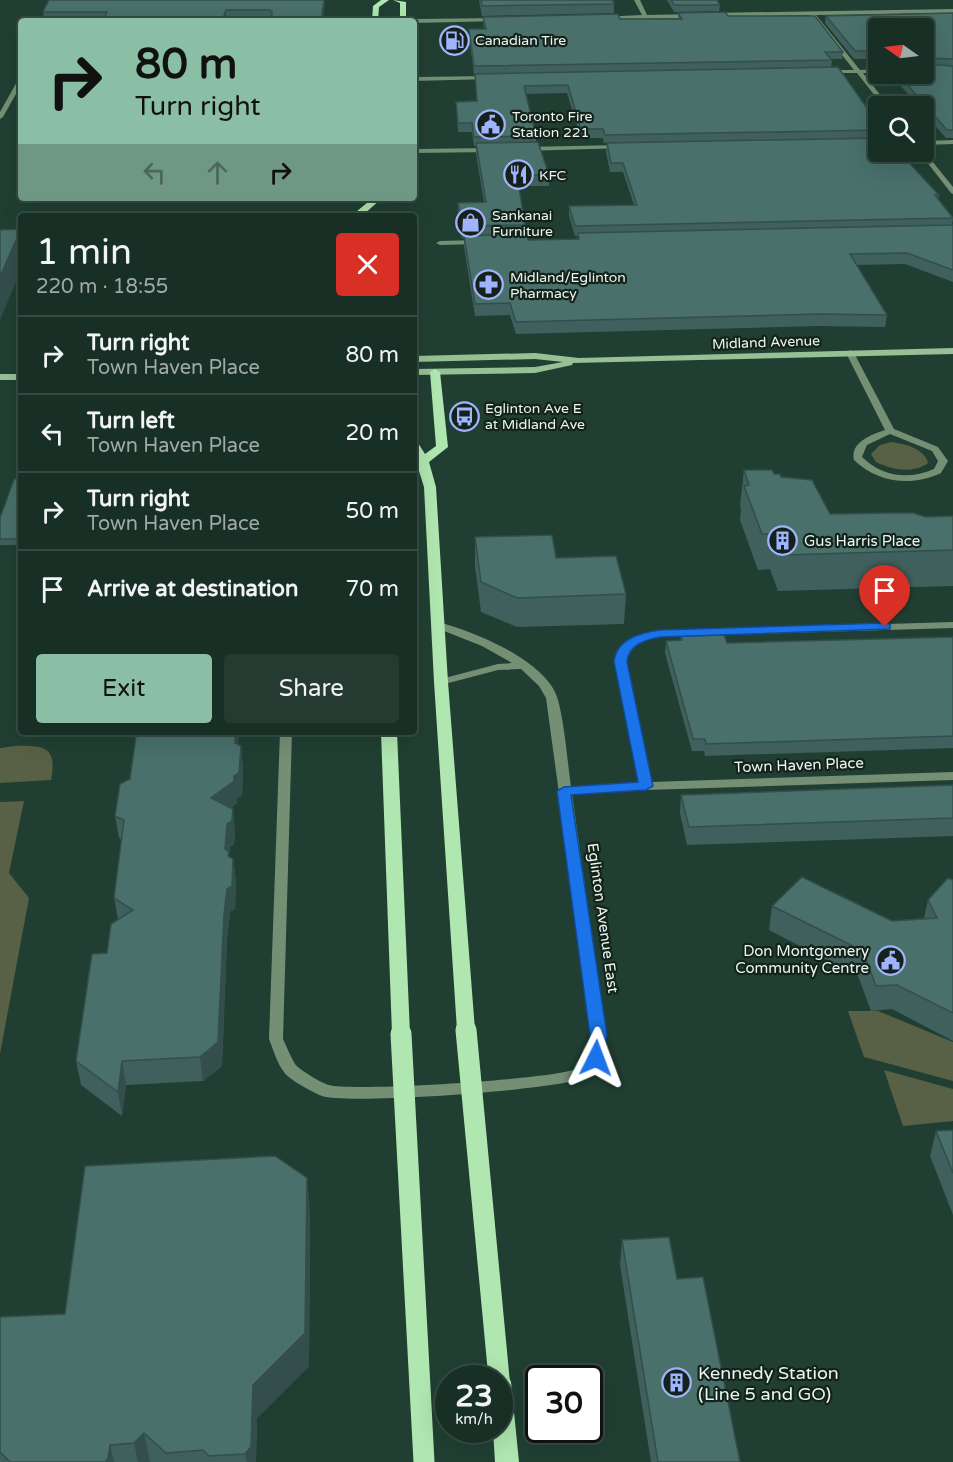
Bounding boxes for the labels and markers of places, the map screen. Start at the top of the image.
fuel station icon: Canadian Tire [438,24,470,56]
place label: Canadian Tire [475,32,566,49]
public building icon: Toronto Fire Station 221 [475,108,507,140]
place label: Toronto Fire Station 221 [512,108,593,141]
restaurant icon: KFC [502,159,534,191]
place label: KFC [539,167,567,184]
shop icon: Sankanai Furniture [455,207,487,239]
place label: Sankanai Furniture [492,207,553,240]
pharmacy icon: Midland/Eglinton Pharmacy [473,269,505,301]
place label: Midland/Eglinton Pharmacy [510,269,626,302]
bus stop icon: Eglinton Ave E at Midland Ave [448,400,480,432]
place label: Eglinton Ave E at Midland Ave [485,400,585,433]
building icon: Gus Harris Place [767,525,799,557]
place label: Gus Harris Place [804,532,920,550]
pin [859,565,910,627]
place label: Don Montgomery Community Centre [735,942,869,977]
public building icon: Don Montgomery Community Centre [874,944,906,976]
place label: Kennedy Station (Line 5 and GO) [698,1362,839,1405]
building icon: Kennedy Station (Line 5 and GO) [661,1367,693,1399]

